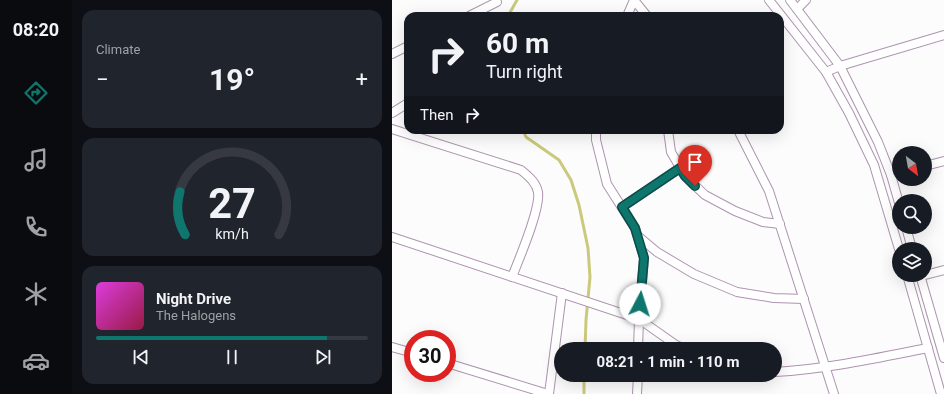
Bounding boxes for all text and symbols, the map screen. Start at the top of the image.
text: 08:20 [13,19,59,40]
text: 60 m [486,27,549,60]
icon: right [420,28,472,80]
text: Climate [96,42,140,57]
text: Turn right [486,61,563,82]
text: 19° [209,62,255,97]
text: − [96,67,109,92]
text: + [356,67,368,92]
icon: directions [22,79,50,107]
icon: right [461,104,483,126]
text: Then [420,106,453,124]
pin [678,145,712,186]
icon: music [22,146,50,174]
north arrow [892,146,932,186]
map controls [892,146,932,282]
icon: arrive [684,151,706,173]
text: 27 [208,179,256,228]
button: search [892,194,932,234]
icon: phone [22,213,50,241]
text: km/h [215,226,249,242]
button: layers [892,242,932,282]
icon: climate [22,280,50,308]
position arrow [619,283,661,325]
text: Night Drive [156,290,231,308]
text: The Halogens [156,308,236,323]
speed limit sign: 30 [404,330,456,382]
icon: previous [130,346,152,368]
icon: pause [221,346,243,368]
icon: next [312,346,334,368]
icon: car [22,347,50,375]
text: 08:21 · 1 min · 110 m [597,353,739,371]

